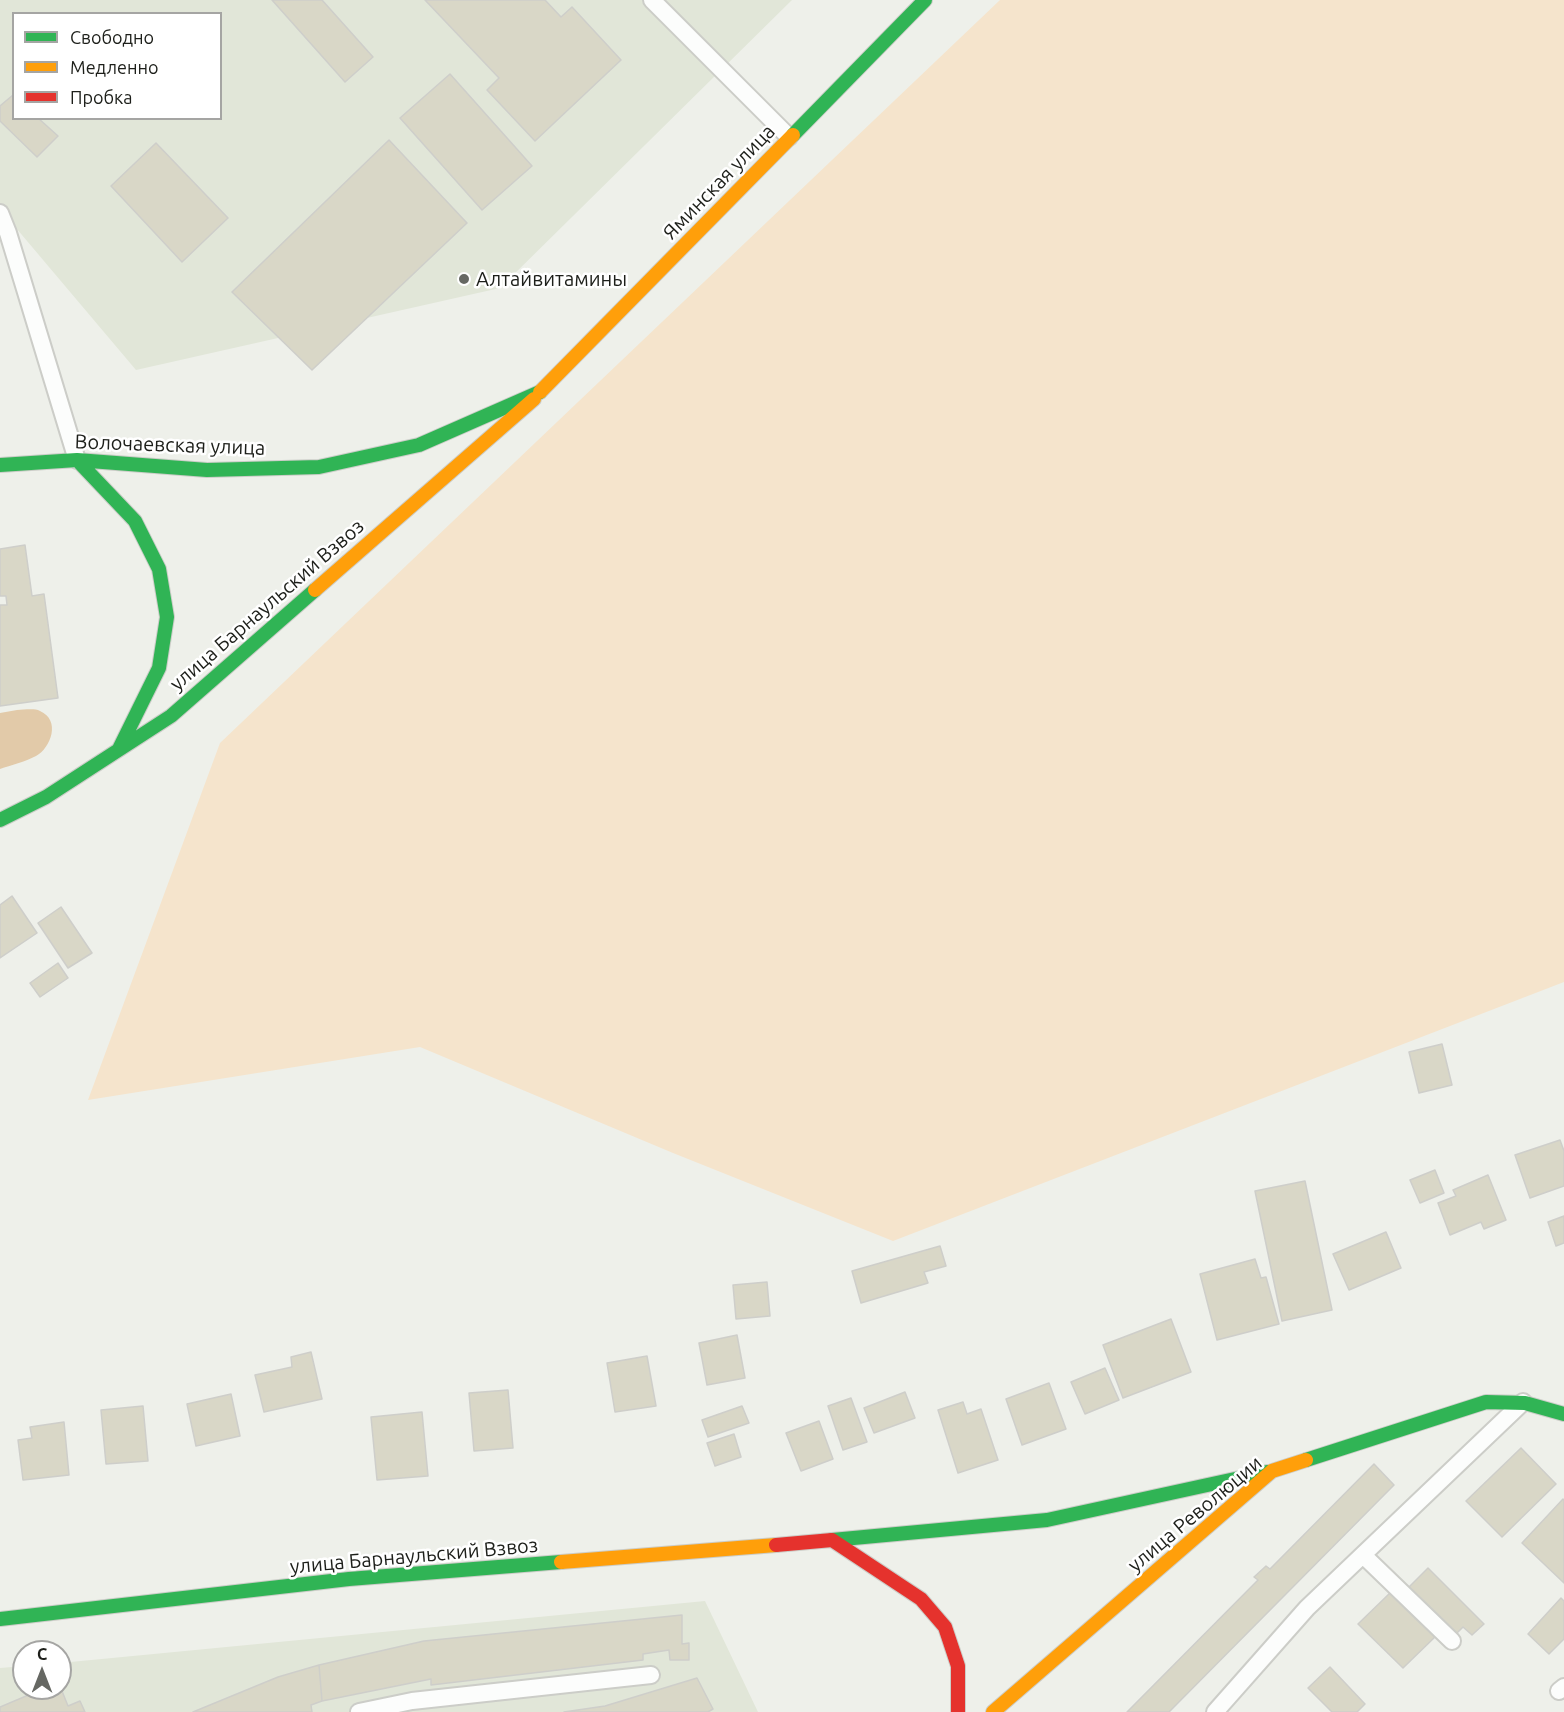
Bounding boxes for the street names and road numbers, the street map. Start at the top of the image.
street label: Яминская улица [658,120,780,244]
street label: Волочаевская улица [74,430,266,460]
street label: улица Барнаульский Взвоз [165,514,369,696]
street label: улица Революции [1123,1451,1267,1577]
street label: улица Барнаульский Взвоз [289,1533,539,1579]

